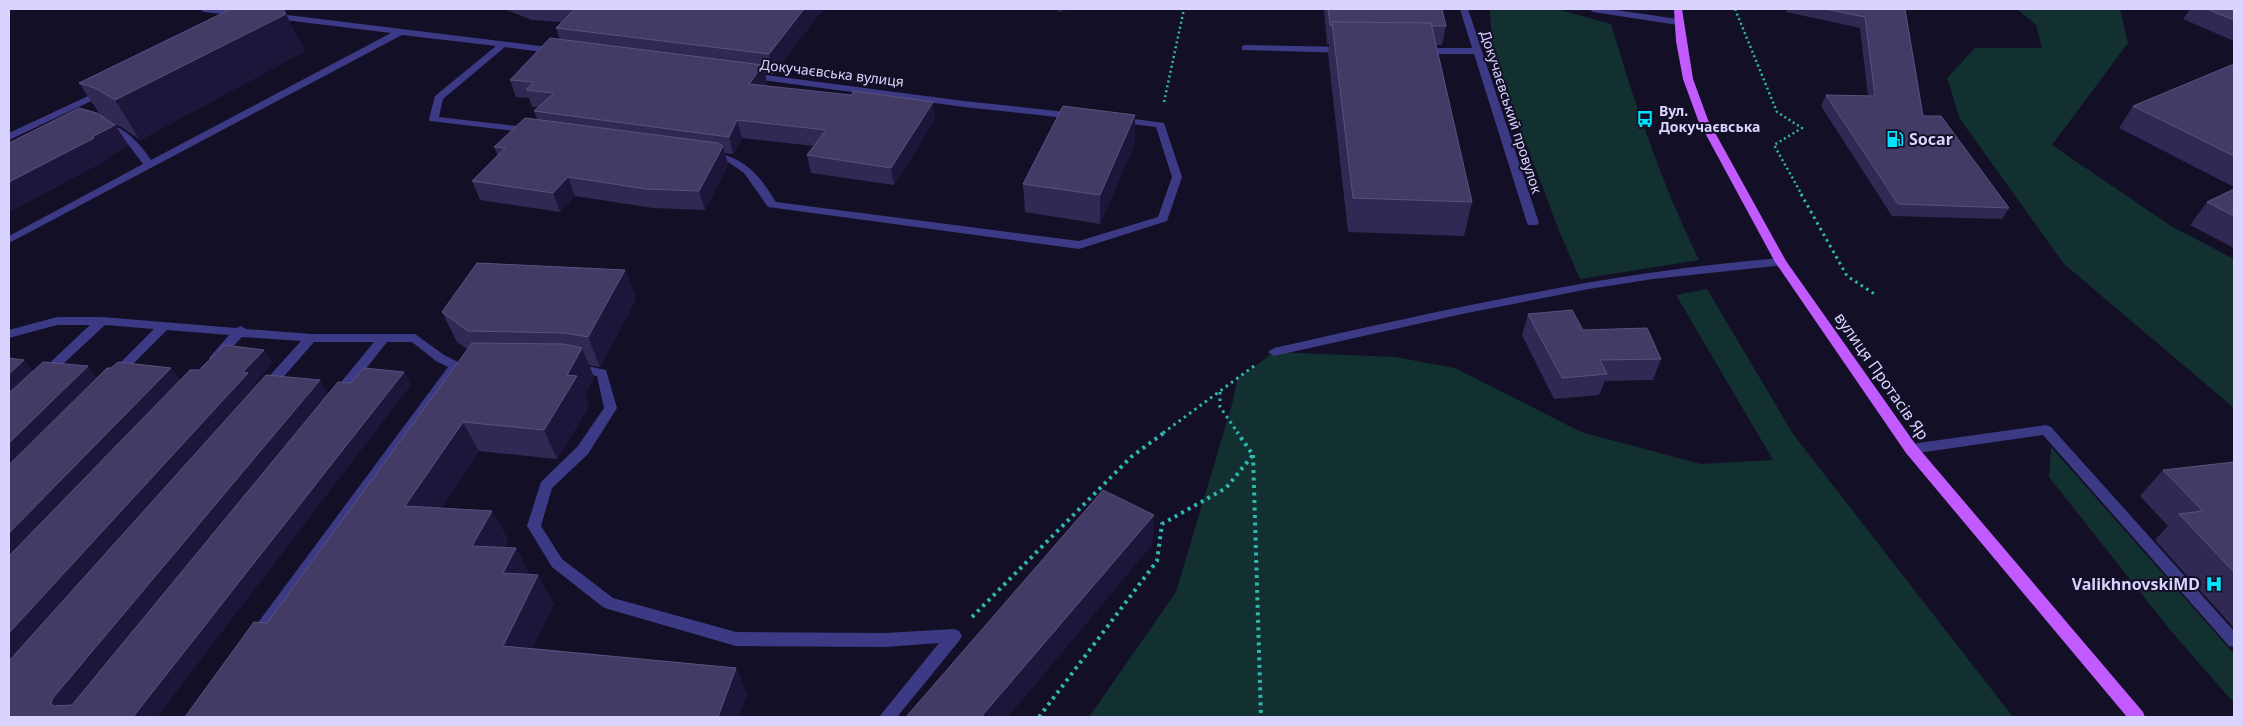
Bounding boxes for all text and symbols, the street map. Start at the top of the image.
street label: Докучаєвський провулок [1476,28,1547,196]
street label: Докучаєвська вулиця [759,54,905,91]
place label: Вул. Докучаєвська [1659,101,1760,136]
bus stop icon: Вул. Докучаєвська [1635,109,1655,129]
place label: Socar [1909,128,1953,150]
fuel station icon: Socar [1885,129,1905,149]
street label: вулиця Протасів Яр [1830,308,1934,444]
place label: ValikhnovskiMD [2072,573,2200,595]
hospital icon: ValikhnovskiMD [2204,574,2224,594]

